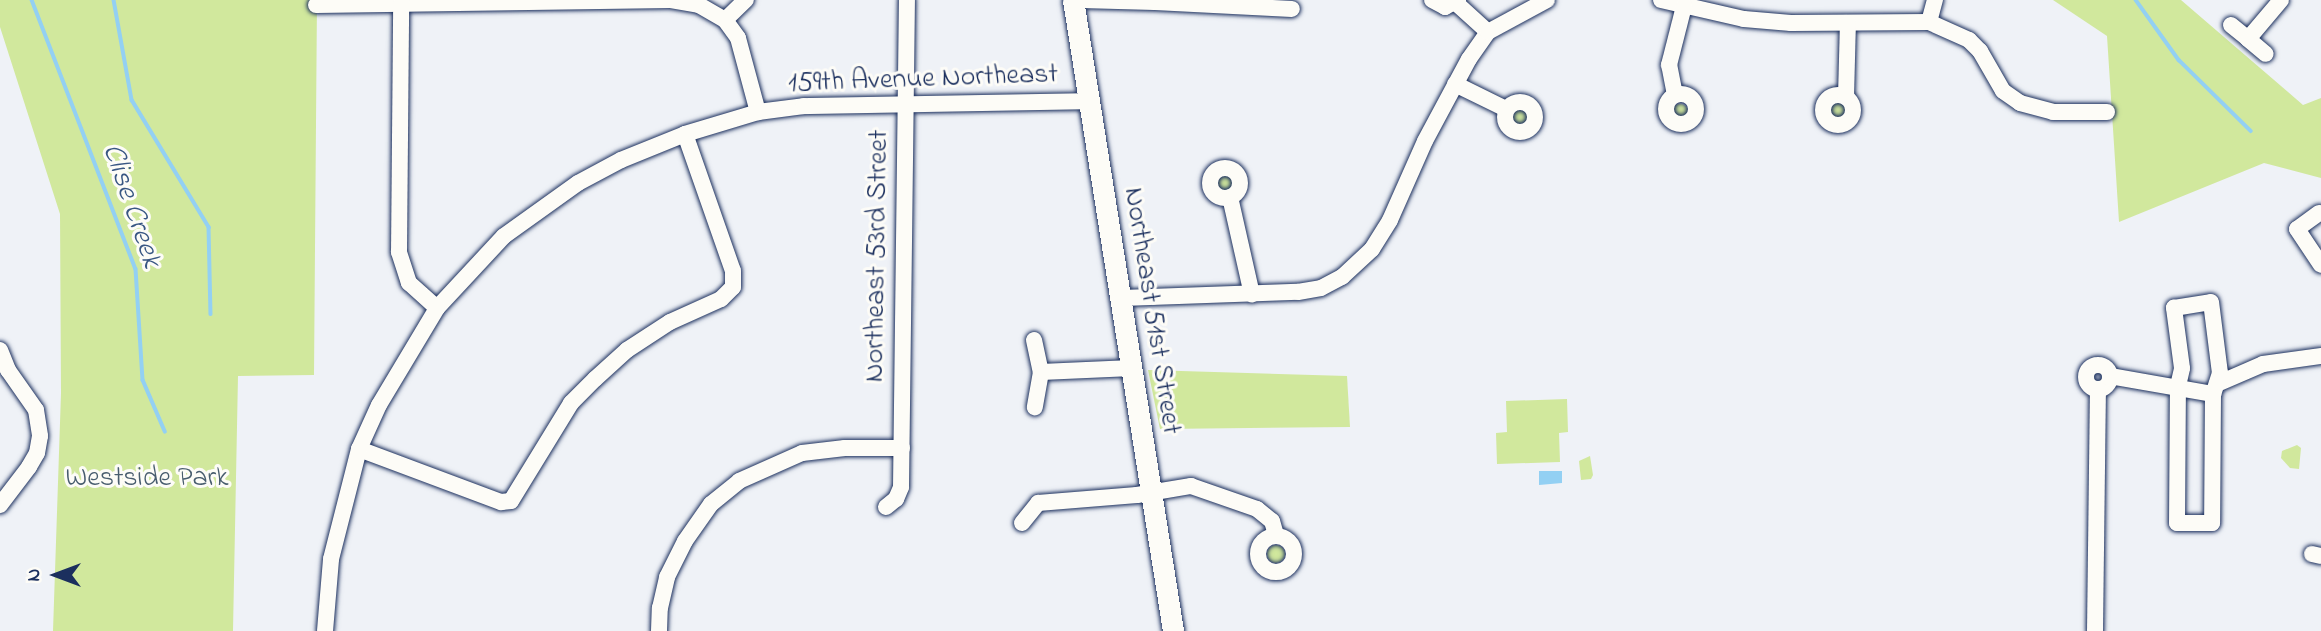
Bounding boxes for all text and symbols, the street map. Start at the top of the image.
street label: 159th Avenue Northeast [788,58,1058,102]
street label: Northeast 53rd Street [859,129,897,383]
water label: Clise Creek [93,139,169,273]
street label: Northeast 51st Street [1115,185,1187,437]
park label: Westside Park [65,462,229,496]
north arrow [21,540,91,610]
text: N [21,569,48,581]

